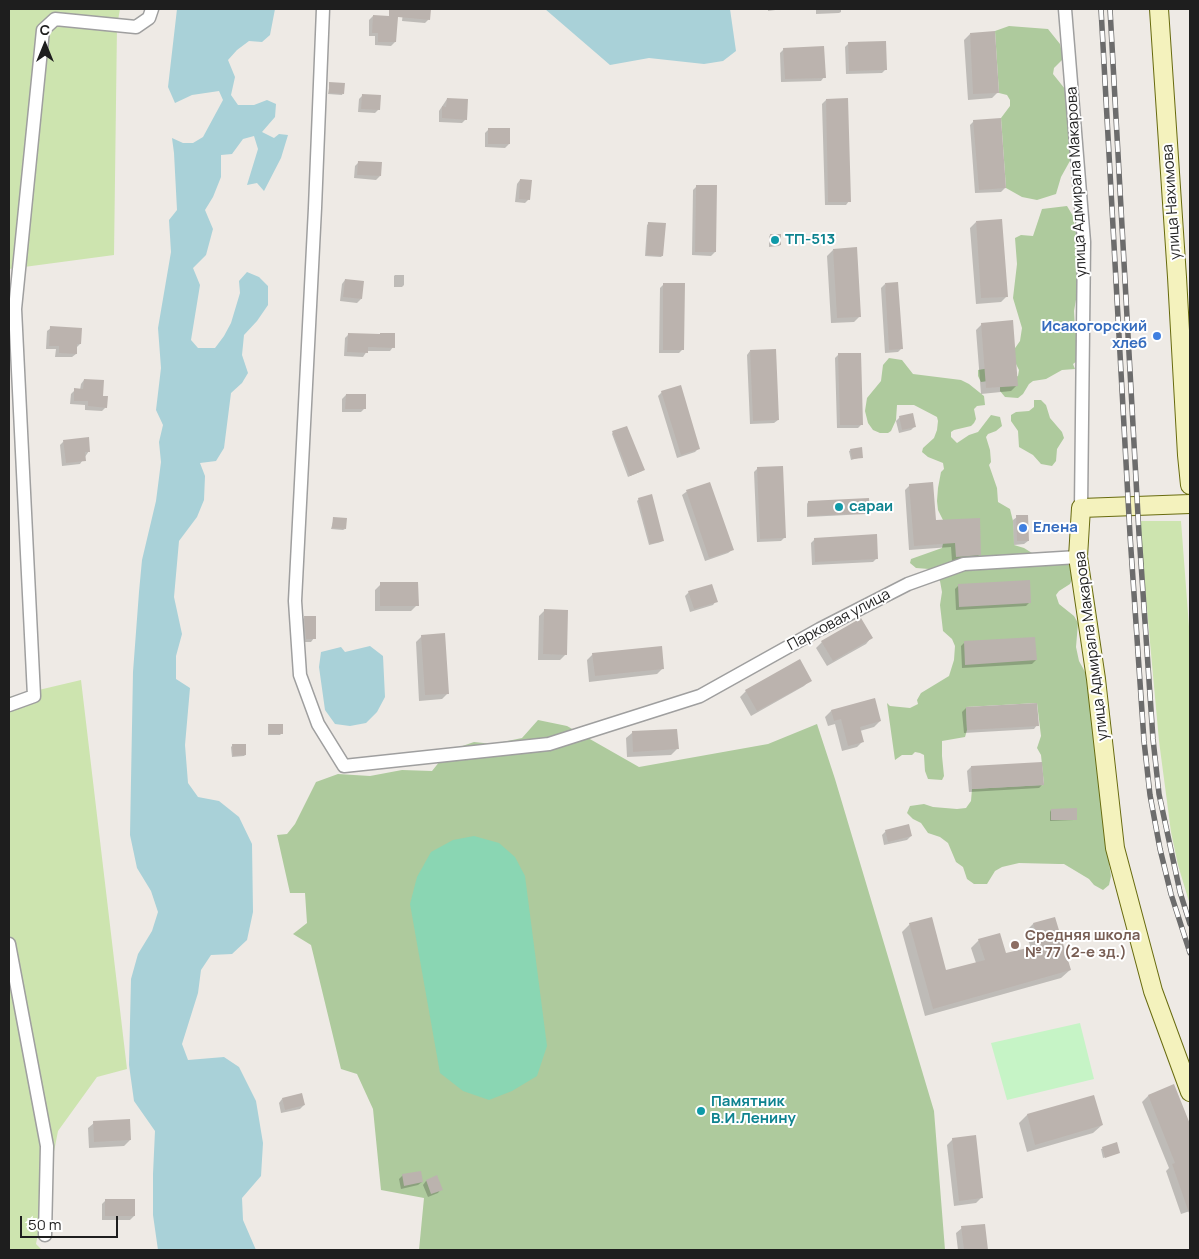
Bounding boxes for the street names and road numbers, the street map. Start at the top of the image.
street label: улица Адмирала Макарова [1063,86,1091,278]
street label: улица Нахимова [1159,144,1185,260]
street label: улица Адмирала Макарова [1071,550,1113,742]
street label: Парковая улица [785,585,893,655]

